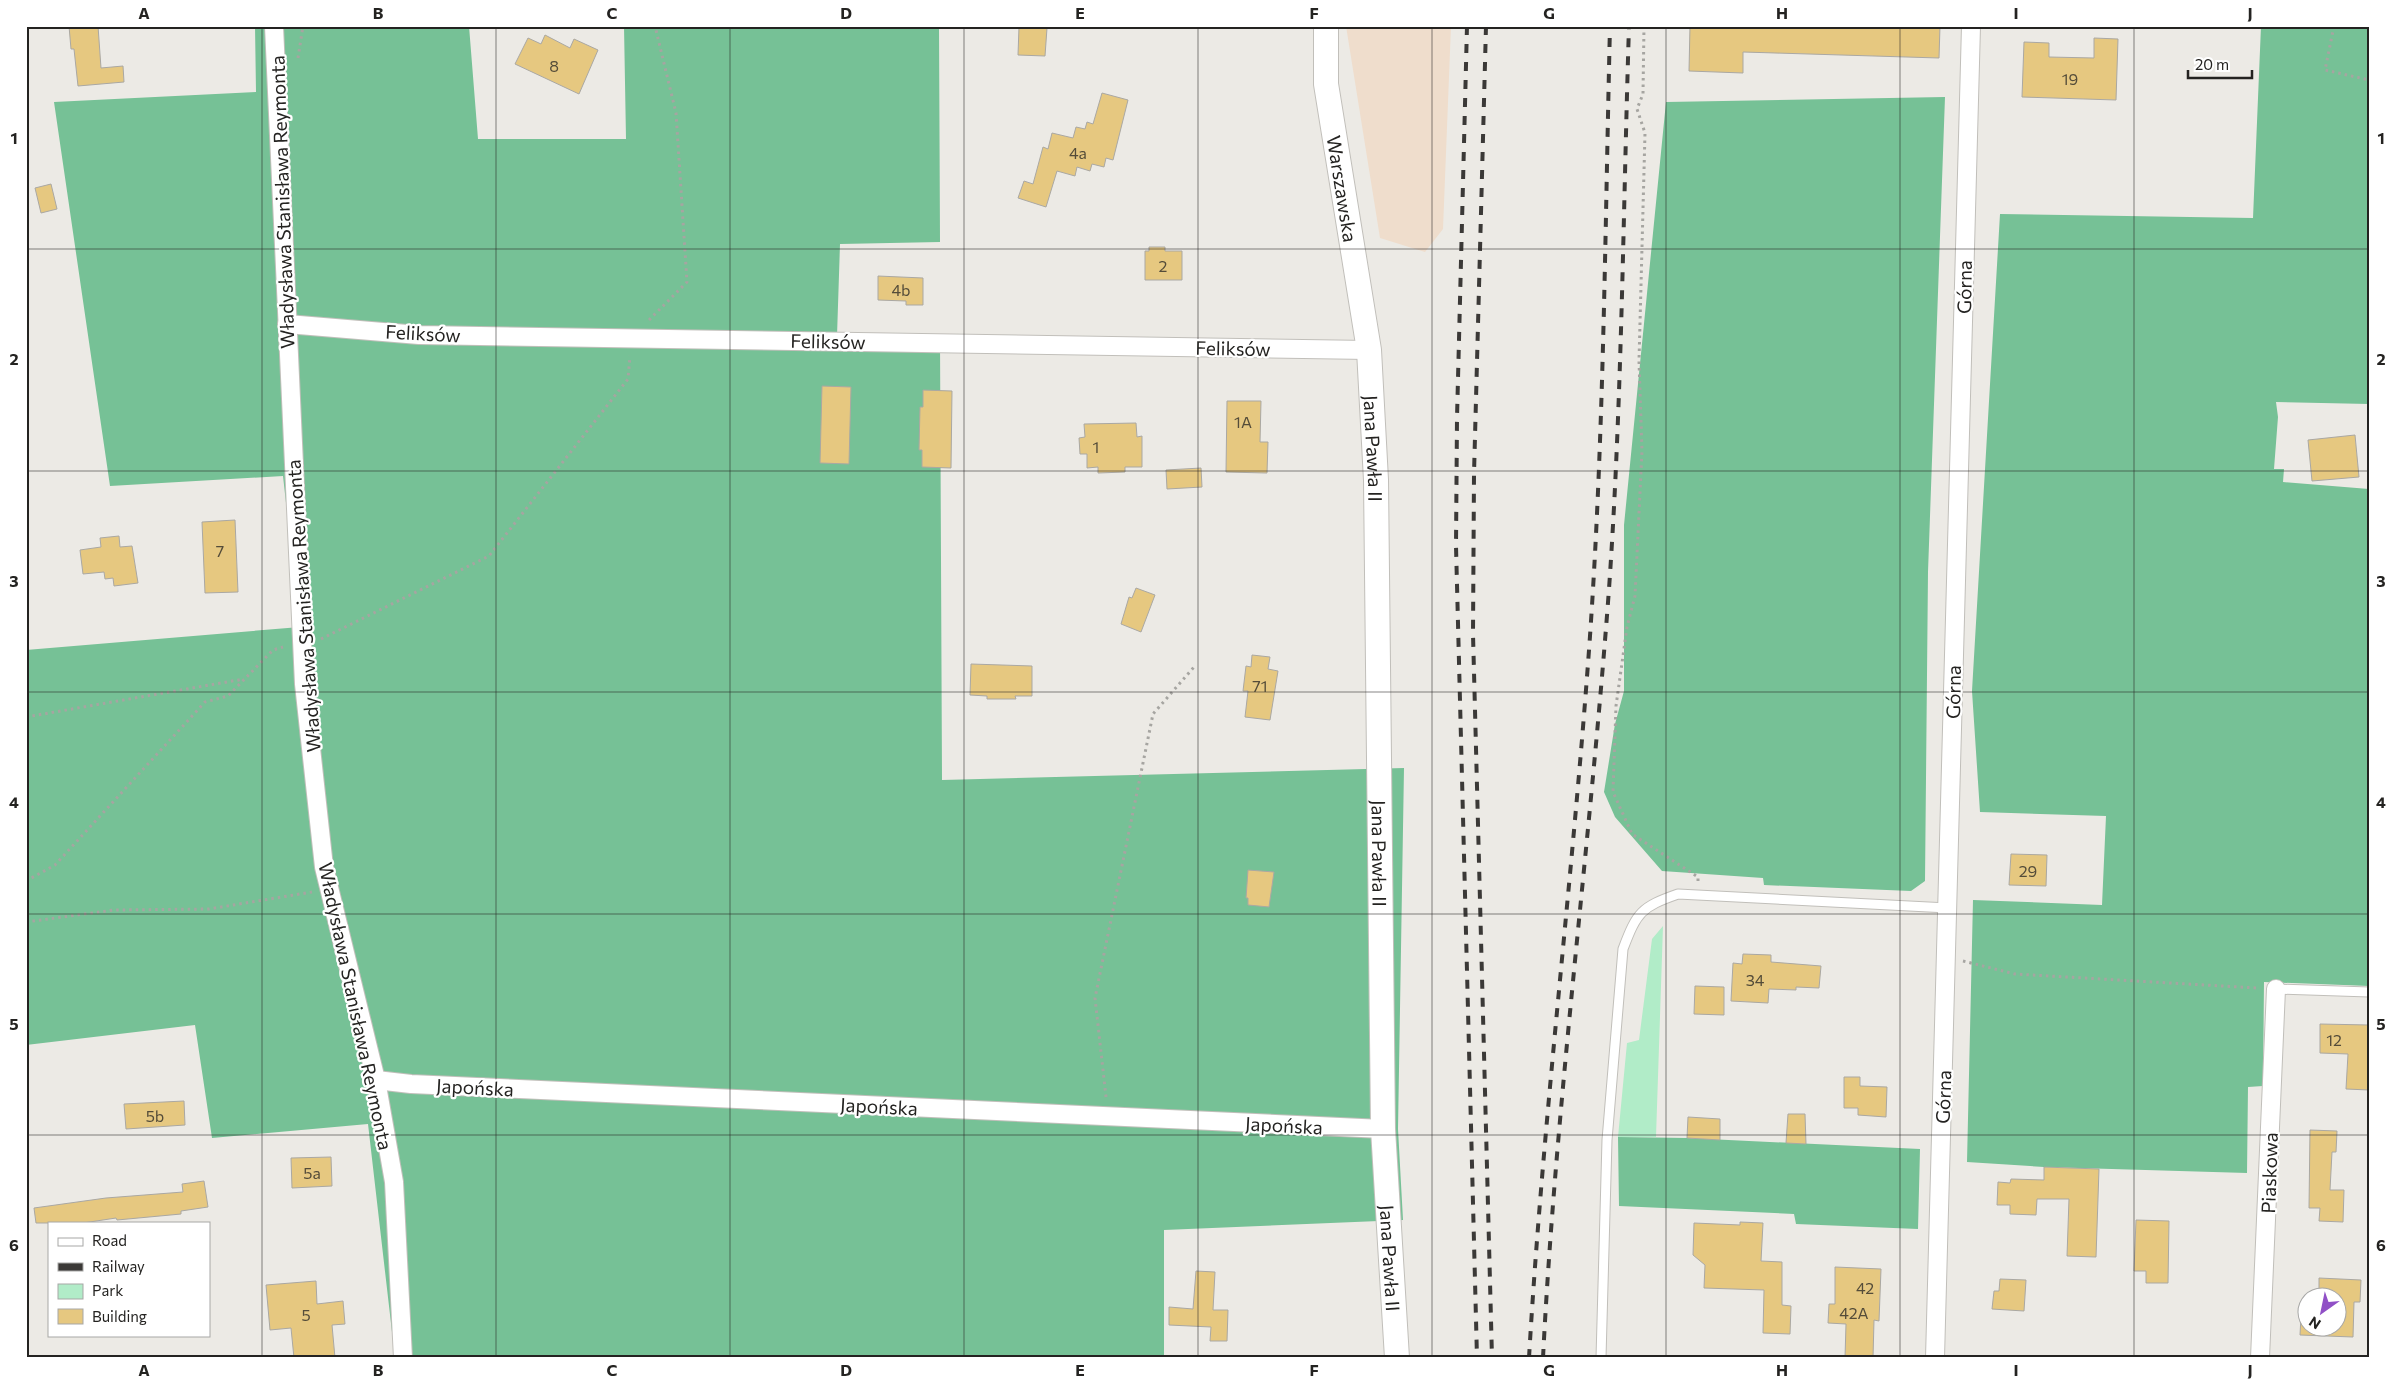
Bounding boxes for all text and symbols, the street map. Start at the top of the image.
text: A [138,3,150,22]
text: B [373,3,384,22]
text: C [607,3,618,22]
text: D [840,3,852,22]
text: E [1075,3,1085,22]
text: F [1309,3,1319,22]
text: G [1543,3,1555,22]
text: H [1776,3,1788,22]
text: I [2013,3,2019,22]
text: J [2247,3,2253,22]
scale bar [2188,48,2251,80]
street label: Władysława Stanisława Reymonta [265,55,299,349]
text: 20 m [2195,55,2229,73]
house number: 8 [549,56,559,75]
house number: 19 [2062,69,2078,88]
text: 1 [10,128,18,147]
text: 1 [2377,128,2385,147]
street label: Warszawska [1323,134,1363,244]
house number: 4a [1069,143,1087,162]
house number: 2 [1159,256,1168,275]
street label: Górna [1952,260,1976,314]
house number: 4b [891,280,911,299]
street label: Feliksów [385,320,461,346]
street label: Feliksów [790,329,866,353]
street label: Feliksów [1195,336,1271,360]
text: 2 [9,349,19,368]
text: 2 [2376,349,2386,368]
street label: Jana Pawła II [1360,394,1388,502]
house number: 1A [1234,412,1252,431]
house number: 1 [1093,437,1099,456]
street label: Władysława Stanisława Reymonta [281,459,325,753]
house number: 7 [216,541,224,560]
text: 3 [9,571,19,590]
text: 3 [2376,571,2386,590]
street label: Górna [1941,665,1965,719]
house number: 71 [1252,676,1268,695]
text: 4 [9,792,19,811]
text: 4 [2376,792,2386,811]
street label: Jana Pawła II [1368,800,1392,907]
street label: Władysława Stanisława Reymonta [314,860,398,1152]
house number: 29 [2019,861,2037,880]
house number: 34 [1746,970,1765,989]
text: 5 [9,1014,19,1033]
text: 5 [2376,1014,2386,1033]
house number: 12 [2326,1030,2342,1049]
street label: Górna [1931,1070,1955,1124]
street label: Japońska [436,1073,514,1101]
street label: Japońska [840,1092,918,1120]
house number: 5b [146,1106,164,1125]
street label: Japońska [1245,1111,1323,1139]
street label: Piaskowa [2256,1132,2282,1214]
house number: 5a [303,1163,321,1182]
street label: Jana Pawła II [1376,1204,1406,1312]
legend [48,1222,210,1336]
text: Road [92,1231,127,1249]
text: 6 [9,1235,19,1254]
text: 6 [2376,1235,2386,1254]
text: Railway [92,1257,145,1275]
house number: 42 [1856,1278,1874,1297]
text: Park [92,1281,123,1299]
north arrow [2298,1286,2348,1336]
house number: 42A [1839,1303,1869,1322]
house number: 5 [301,1305,311,1324]
text: Building [92,1307,147,1325]
text: N [2306,1313,2324,1333]
text: A [138,1360,150,1379]
text: B [373,1360,384,1379]
text: C [607,1360,618,1379]
text: D [840,1360,852,1379]
text: E [1075,1360,1085,1379]
text: F [1309,1360,1319,1379]
text: G [1543,1360,1555,1379]
text: H [1776,1360,1788,1379]
text: I [2013,1360,2019,1379]
text: J [2247,1360,2253,1379]

